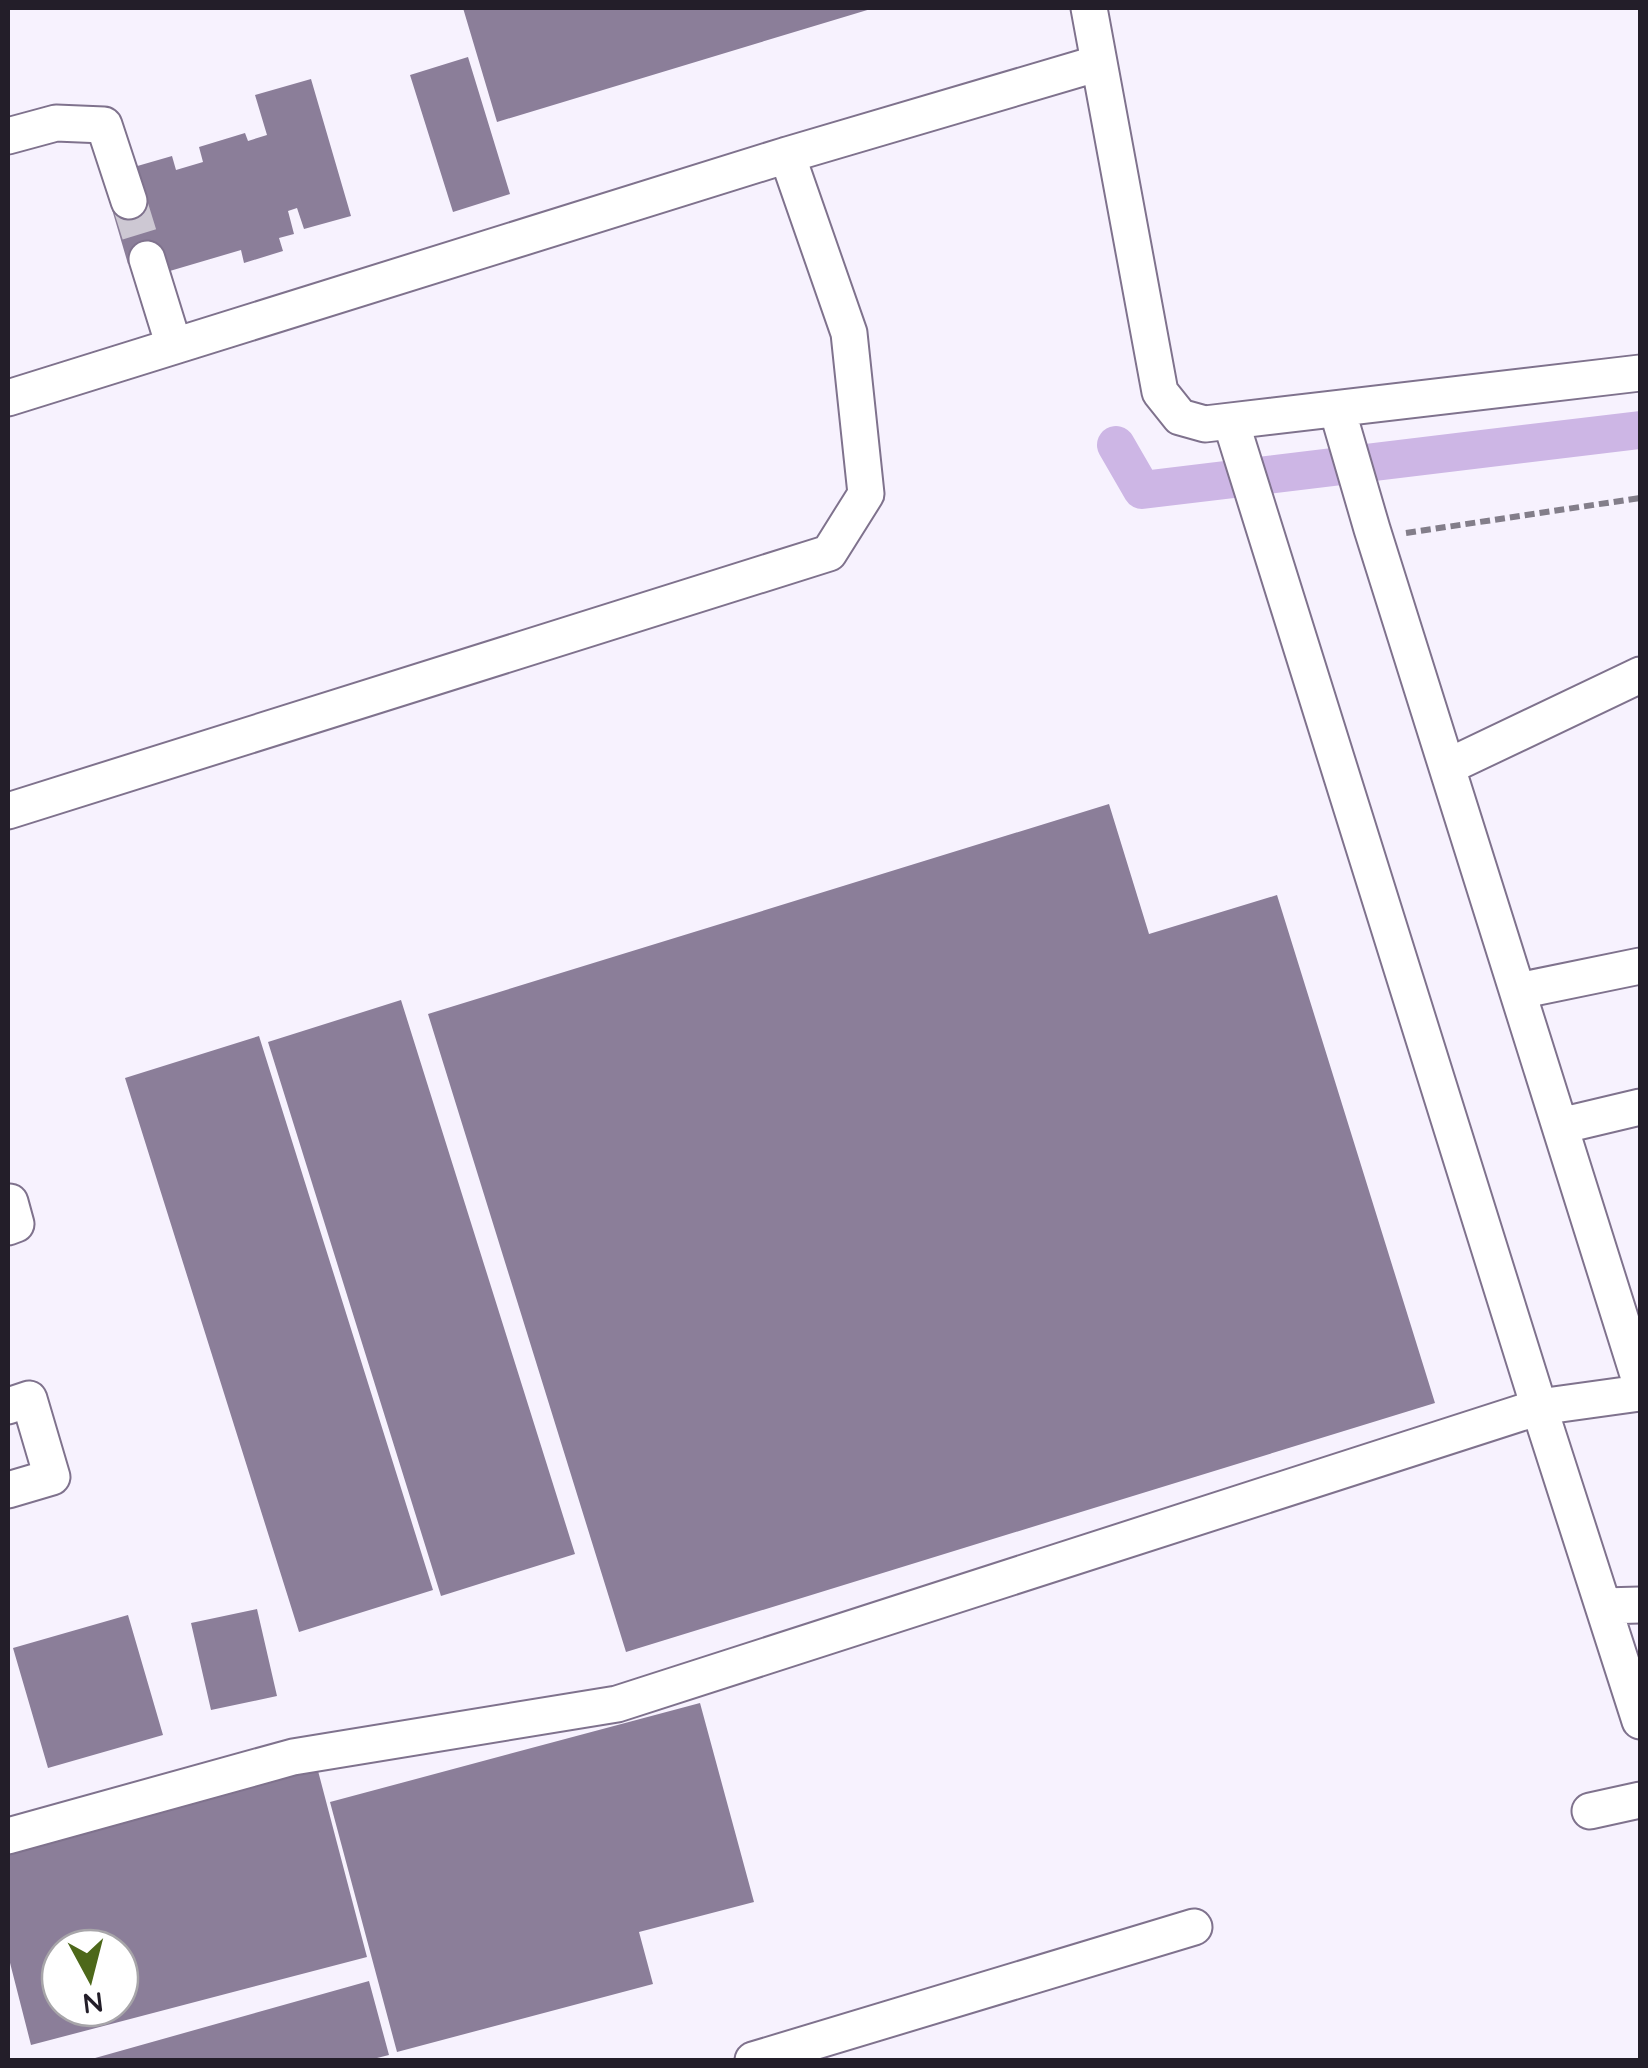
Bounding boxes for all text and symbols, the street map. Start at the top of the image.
north arrow [40,1928,140,2028]
text: N [81,1985,105,2022]

